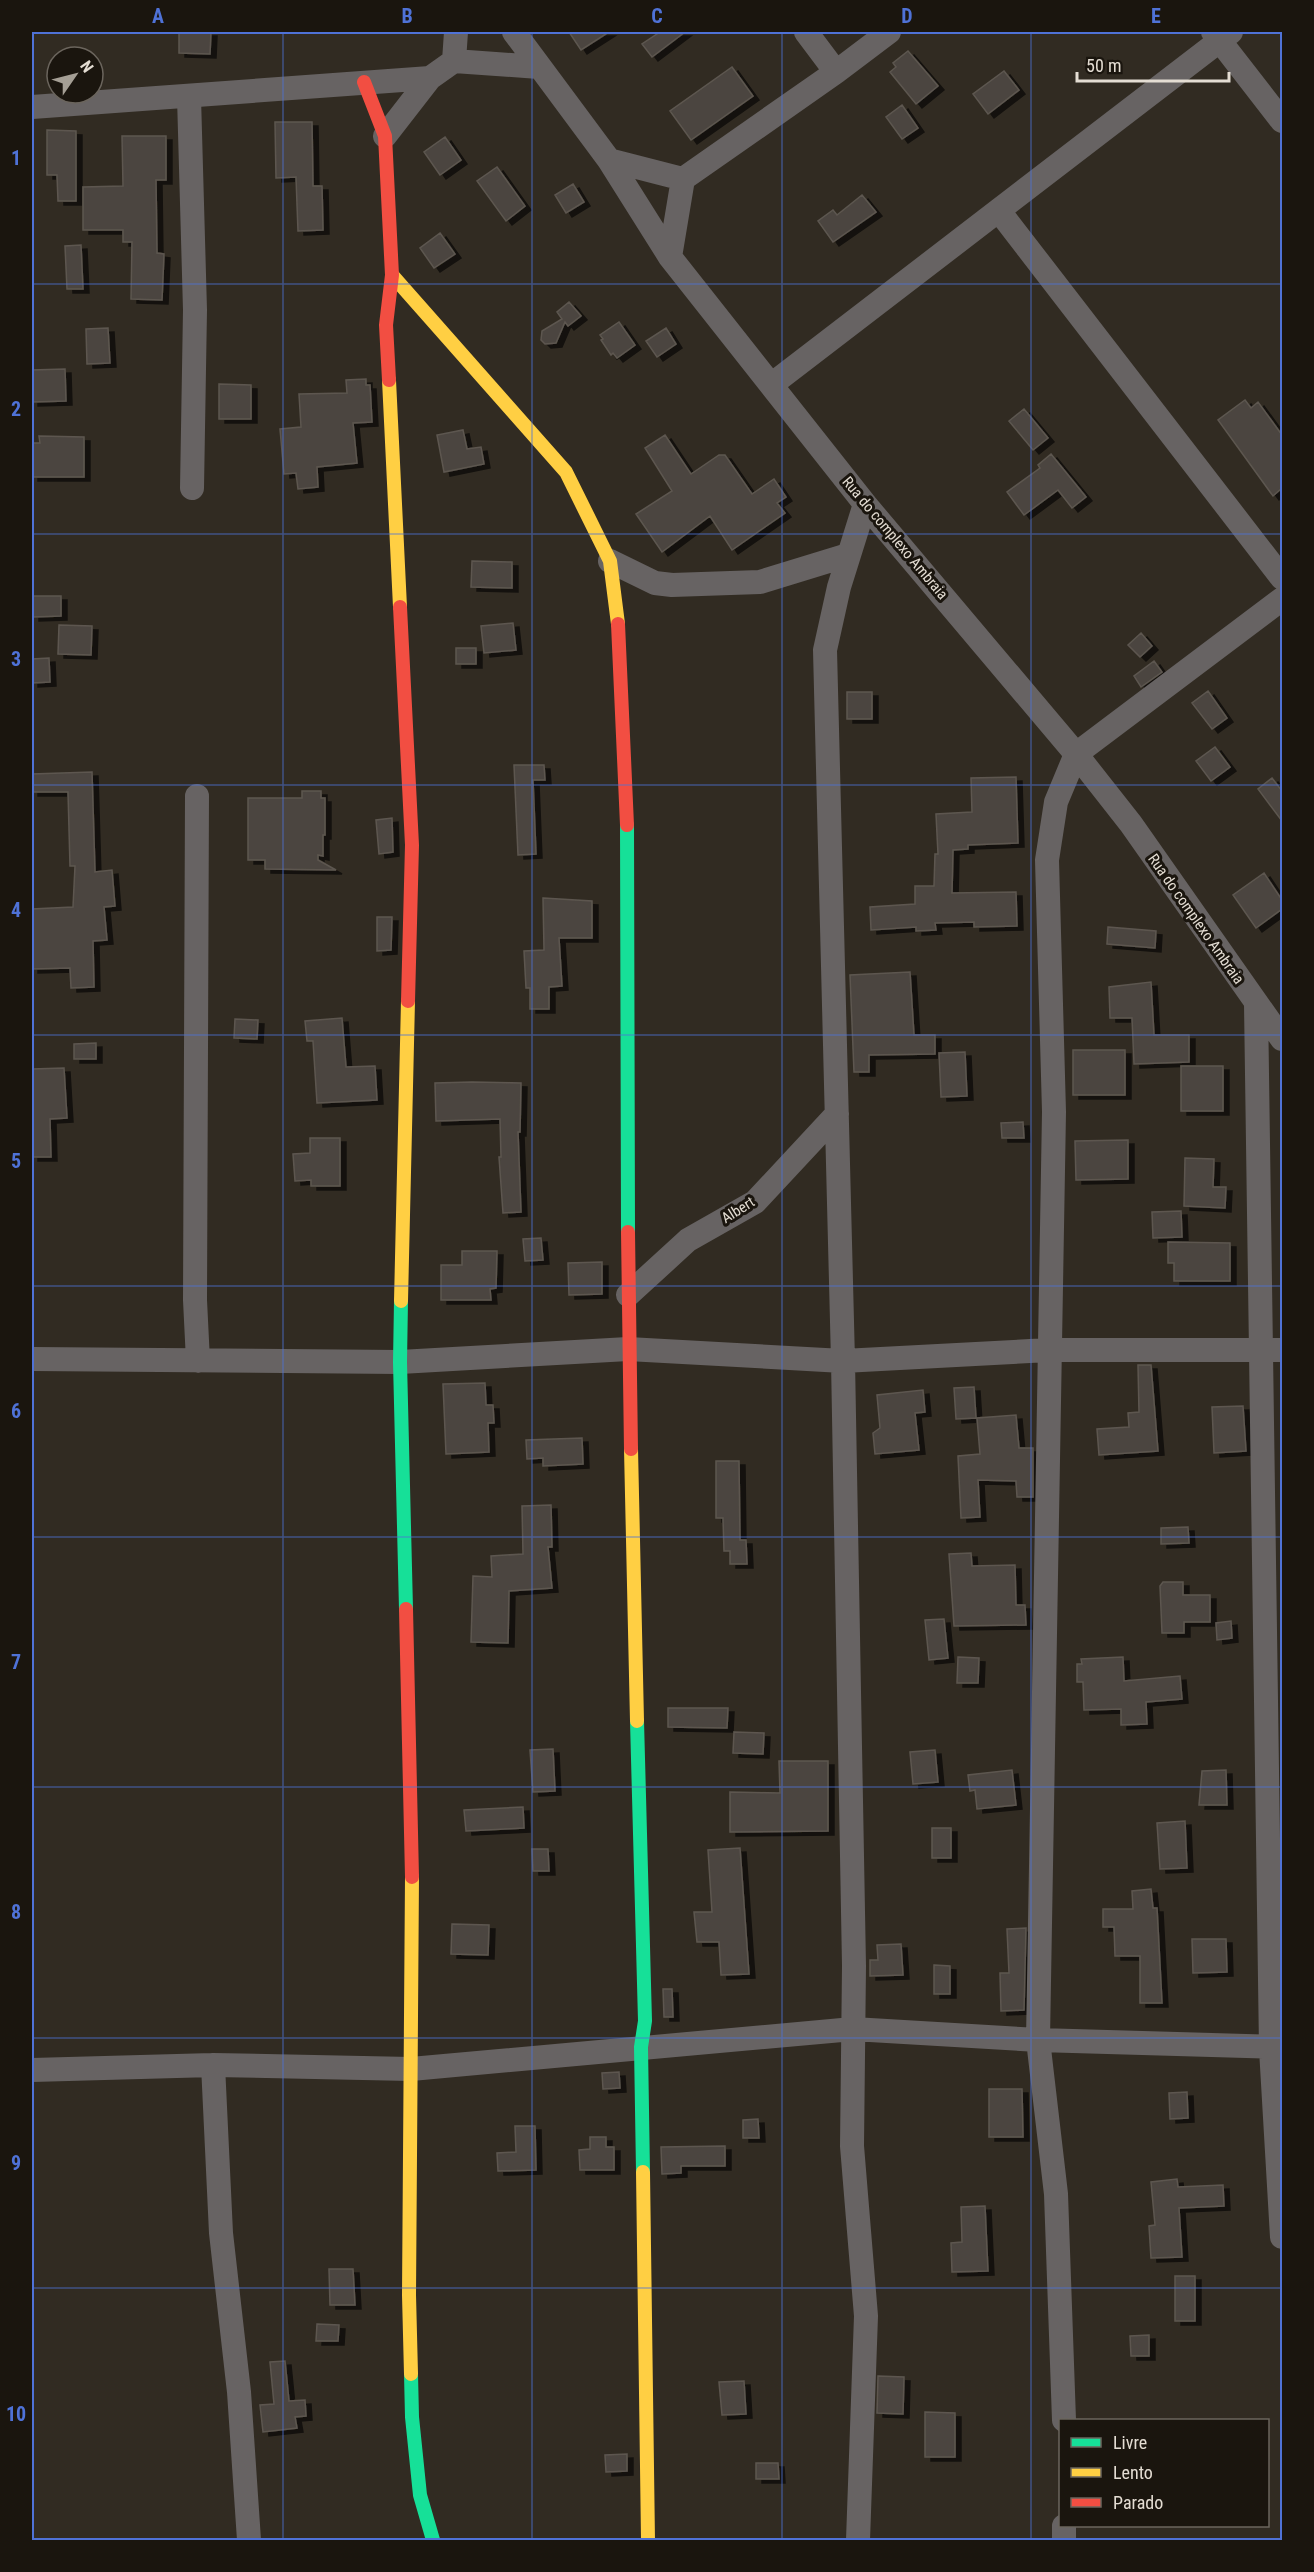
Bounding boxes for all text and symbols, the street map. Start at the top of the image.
text: A [152,4,164,28]
text: B [401,4,413,28]
text: C [651,4,663,28]
text: D [901,4,913,28]
text: E [1151,4,1161,28]
north arrow [45,45,105,105]
scale bar [1077,45,1228,83]
text: 50 m [1086,55,1121,76]
text: N [76,57,97,76]
text: 1 [11,146,21,170]
text: 2 [11,397,21,421]
street label: Rua do complexo Ambraia [838,473,952,603]
text: 3 [11,647,21,671]
street label: Rua do complexo Ambraia [1144,850,1248,988]
text: 4 [11,898,21,922]
text: 5 [11,1149,21,1173]
street label: Albert [718,1193,758,1227]
text: 6 [11,1399,21,1423]
text: 7 [11,1650,21,1674]
text: 8 [11,1900,21,1924]
text: 9 [11,2151,21,2175]
text: 10 [6,2402,26,2426]
legend [1059,2419,1269,2527]
text: Livre [1113,2432,1147,2453]
text: Lento [1113,2462,1153,2483]
text: Parado [1113,2492,1163,2513]

